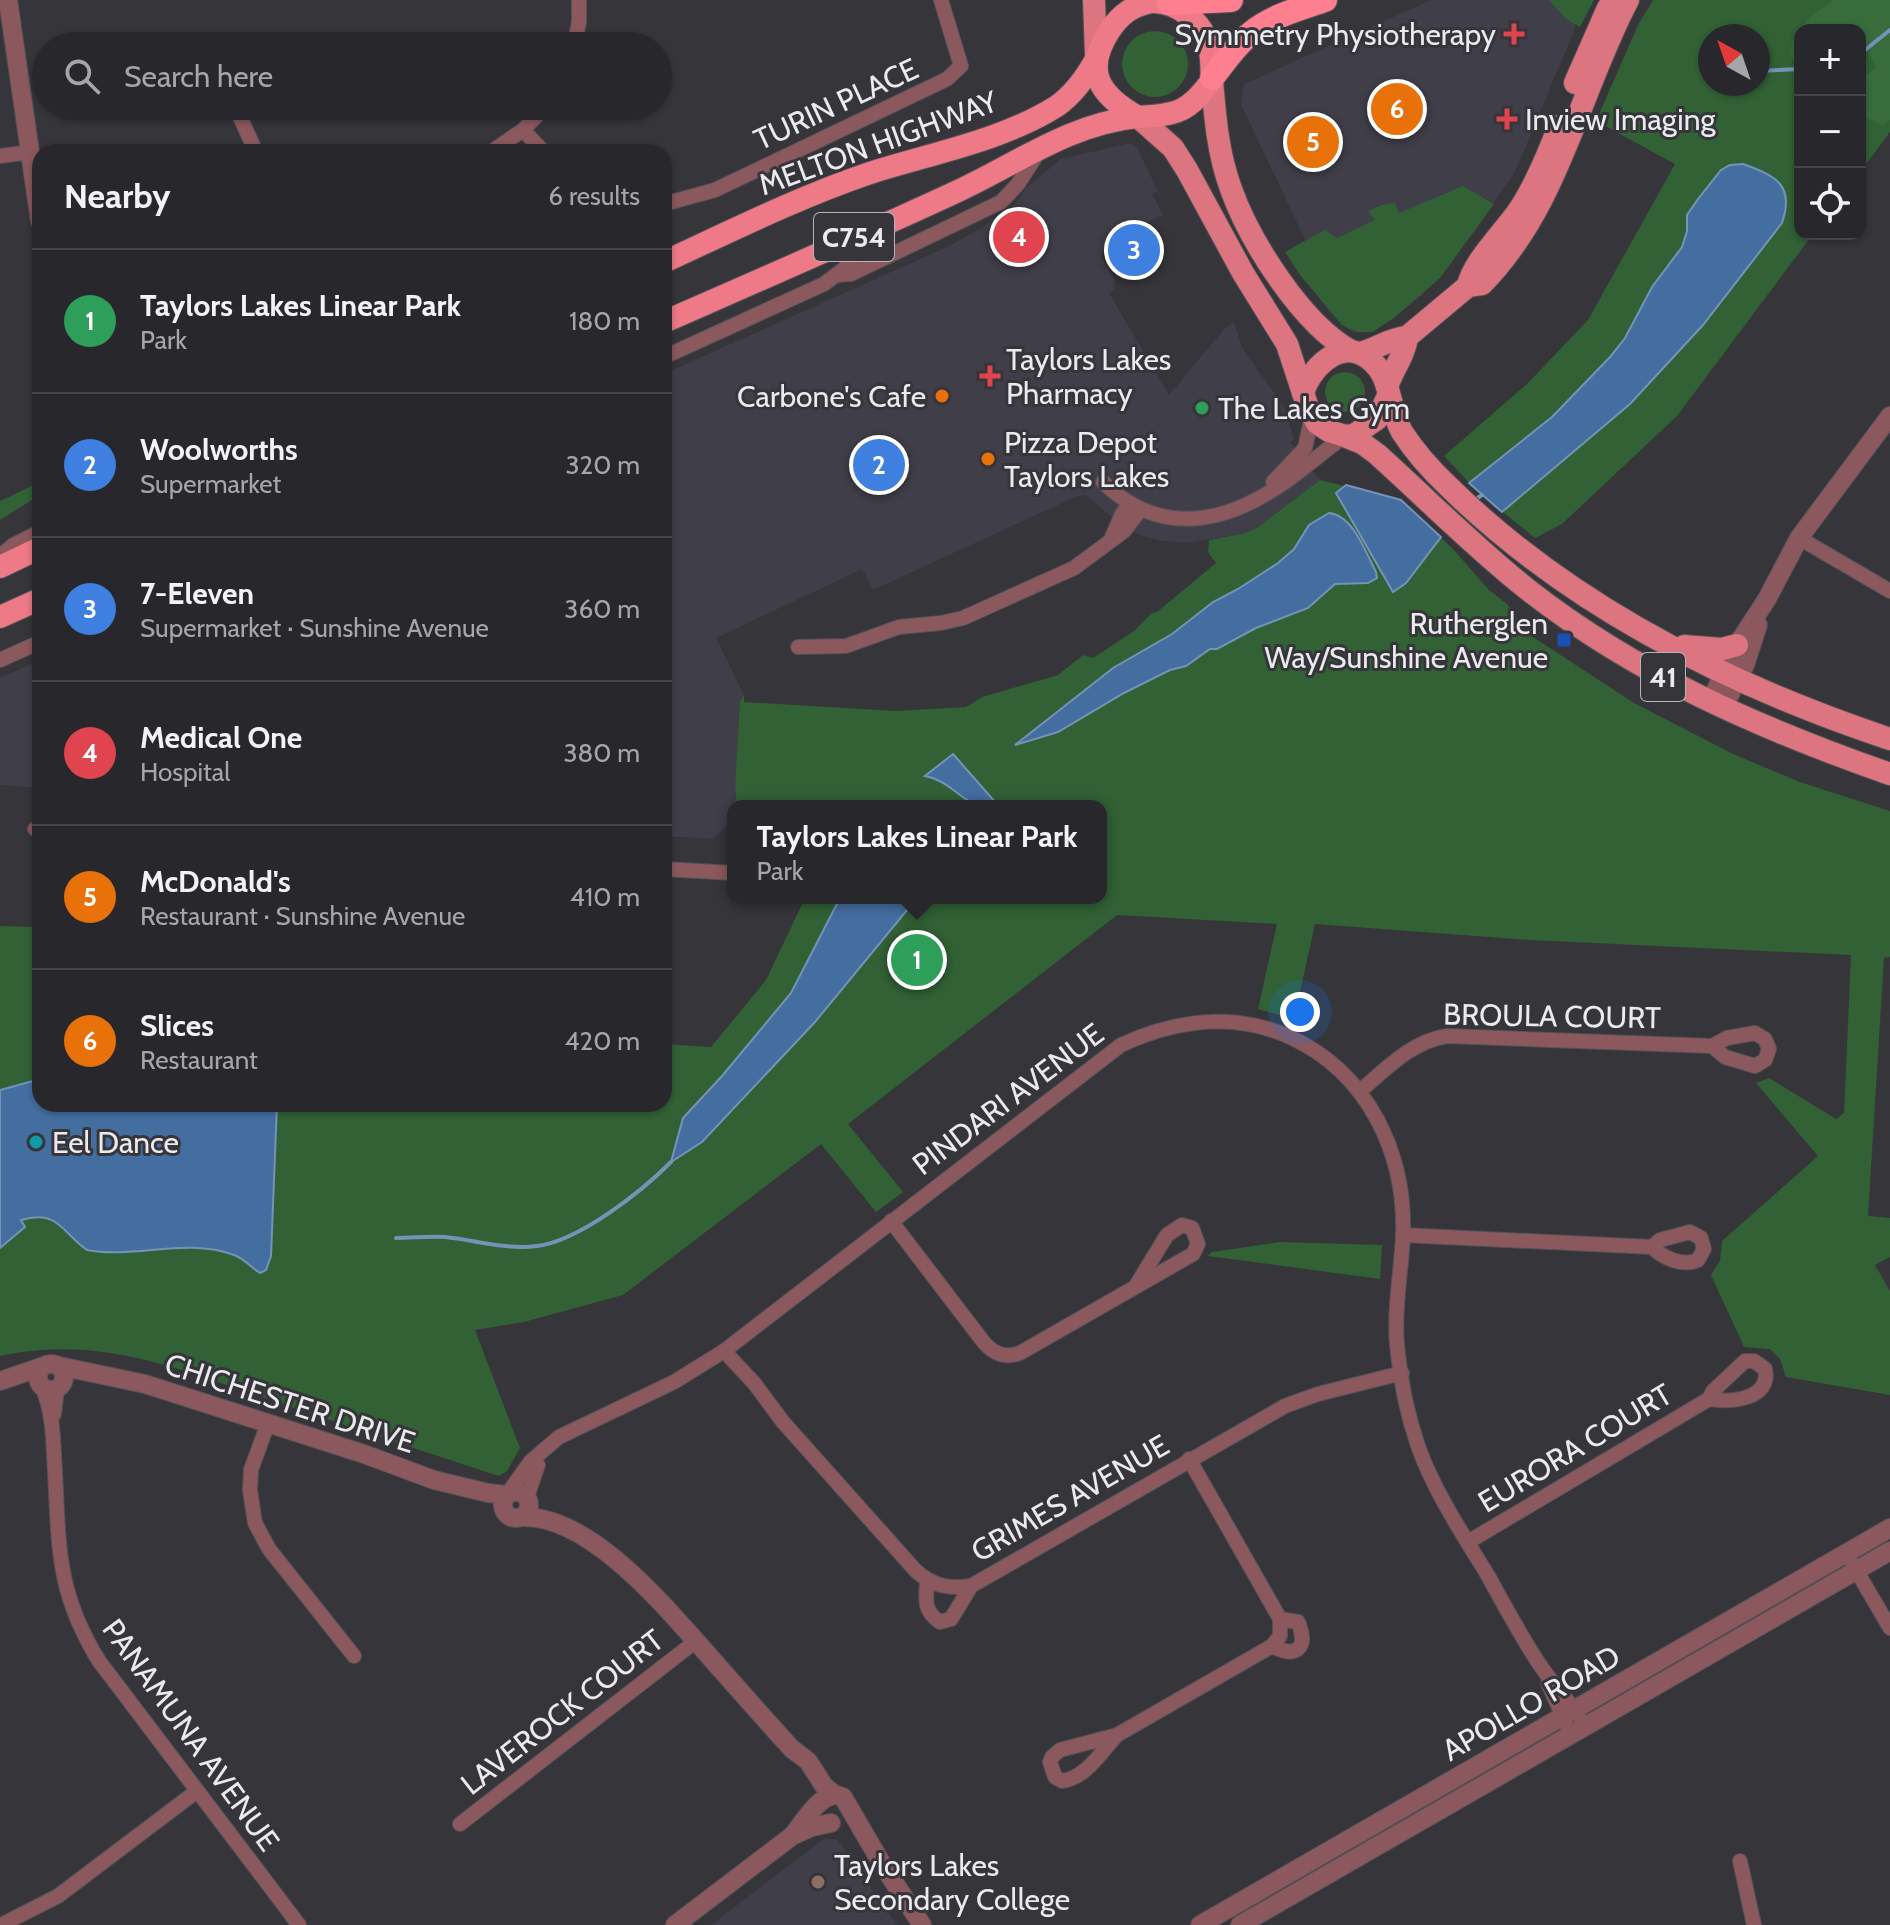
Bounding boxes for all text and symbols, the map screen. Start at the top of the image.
place label: Symmetry Physiotherapy [1174,16,1496,53]
marker: Symmetry Physiotherapy [1503,23,1525,45]
north arrow [1698,24,1770,96]
map controls [1794,24,1866,240]
button: + [1794,24,1866,96]
search box [32,32,672,120]
street label: TURIN PLACE [748,50,924,158]
icon: search [60,54,104,98]
text: Search here [124,58,273,95]
pin: 6 [1371,79,1423,139]
street label: MELTON HIGHWAY [754,82,1003,203]
button: − [1794,96,1866,168]
place label: Inview Imaging [1525,101,1716,138]
marker: Inview Imaging [1496,108,1518,130]
pin: 5 [1287,112,1339,172]
button: locate [1794,168,1866,240]
text: Nearby [64,175,171,217]
text: 6 results [548,180,640,212]
pin: 4 [993,207,1045,267]
road number: C754 [814,213,894,261]
pin: 3 [1108,220,1160,280]
text: Taylors Lakes Linear Park [140,287,461,324]
text: 1 [85,305,95,337]
text: 180 m [569,305,640,337]
text: Park [140,324,187,356]
place label: Taylors Lakes Pharmacy [1006,341,1171,412]
marker: Taylors Lakes Pharmacy [981,367,999,385]
place label: Carbone's Cafe [737,378,926,415]
marker: Carbone's Cafe [933,387,951,405]
place label: The Lakes Gym [1218,390,1410,427]
marker: The Lakes Gym [1193,399,1211,417]
place label: Pizza Depot Taylors Lakes [1004,424,1169,495]
text: Woolworths [140,431,298,468]
pin: 2 [853,435,905,495]
text: 2 [83,449,97,481]
text: 320 m [566,449,640,481]
marker: Pizza Depot Taylors Lakes [979,450,997,468]
text: Supermarket [140,468,281,500]
text: 7-Eleven [140,575,254,612]
text: 3 [83,593,97,625]
text: 360 m [564,593,640,625]
place label: Rutherglen Way/Sunshine Avenue [1264,605,1548,676]
text: Supermarket · Sunshine Avenue [140,612,489,644]
marker: Rutherglen Way/Sunshine Avenue [1555,631,1573,649]
road number: 41 [1641,653,1685,701]
text: Medical One [140,719,302,756]
text: 4 [82,737,98,769]
text: 380 m [563,737,640,769]
text: Hospital [140,756,230,788]
popup [727,800,1107,904]
text: Taylors Lakes Linear Park [756,818,1078,855]
text: Park [756,855,803,887]
text: McDonald's [140,863,291,900]
text: 5 [83,881,97,913]
text: 410 m [570,881,640,913]
text: Restaurant · Sunshine Avenue [140,900,465,932]
pin: 1 [891,930,943,990]
your location [1280,992,1320,1032]
street label: BROULA COURT [1443,996,1661,1036]
text: Slices [140,1007,214,1044]
street label: PINDARI AVENUE [905,1015,1111,1183]
text: 6 [83,1025,97,1057]
text: 420 m [565,1025,640,1057]
text: Restaurant [140,1044,258,1076]
place label: Eel Dance [52,1124,179,1161]
marker: Eel Dance [27,1133,45,1151]
street label: CHICHESTER DRIVE [160,1345,420,1461]
street label: EURORA COURT [1471,1376,1679,1520]
street label: GRIMES AVENUE [965,1426,1175,1570]
street label: PANAMUNA AVENUE [94,1612,288,1858]
street label: LAVEROCK COURT [453,1621,671,1803]
street label: APOLLO ROAD [1436,1637,1626,1769]
place label: Taylors Lakes Secondary College [834,1847,1070,1918]
marker: Taylors Lakes Secondary College [809,1873,827,1891]

